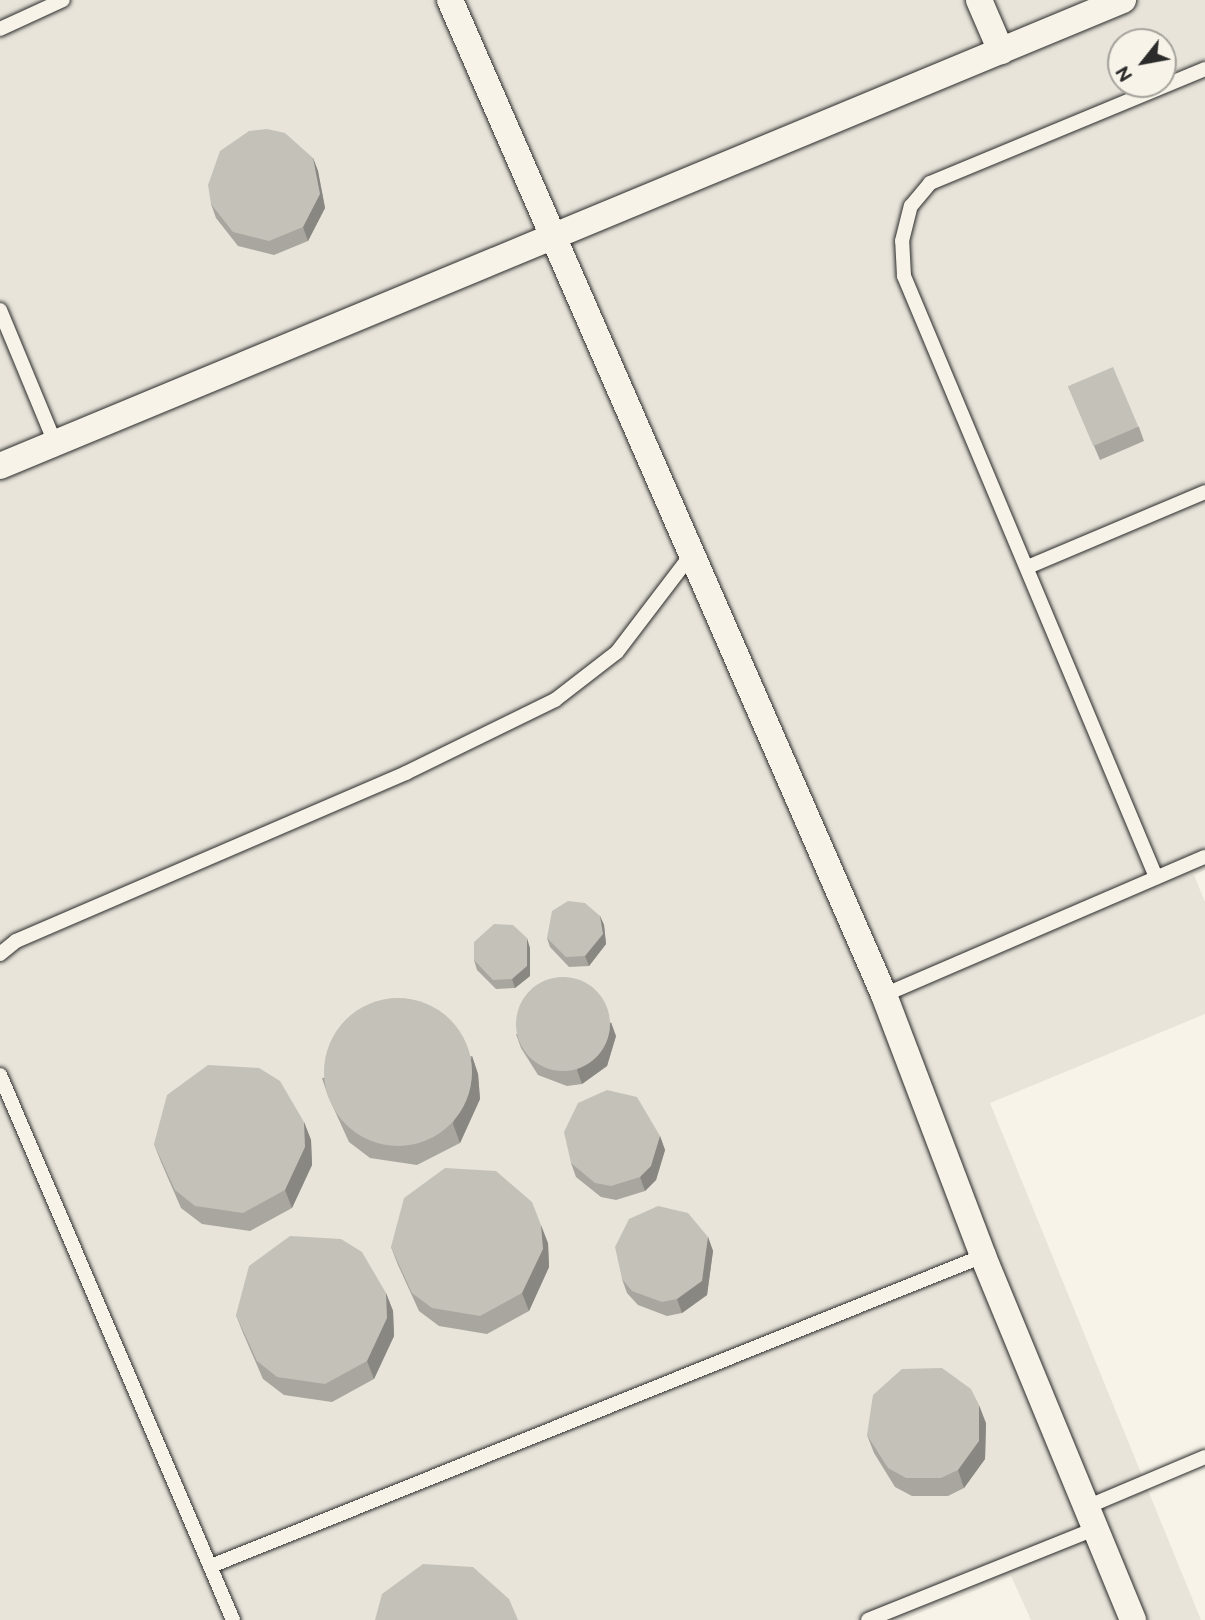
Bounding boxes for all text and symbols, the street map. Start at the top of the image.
north arrow [1107,28,1177,98]
text: N [1112,61,1139,85]

